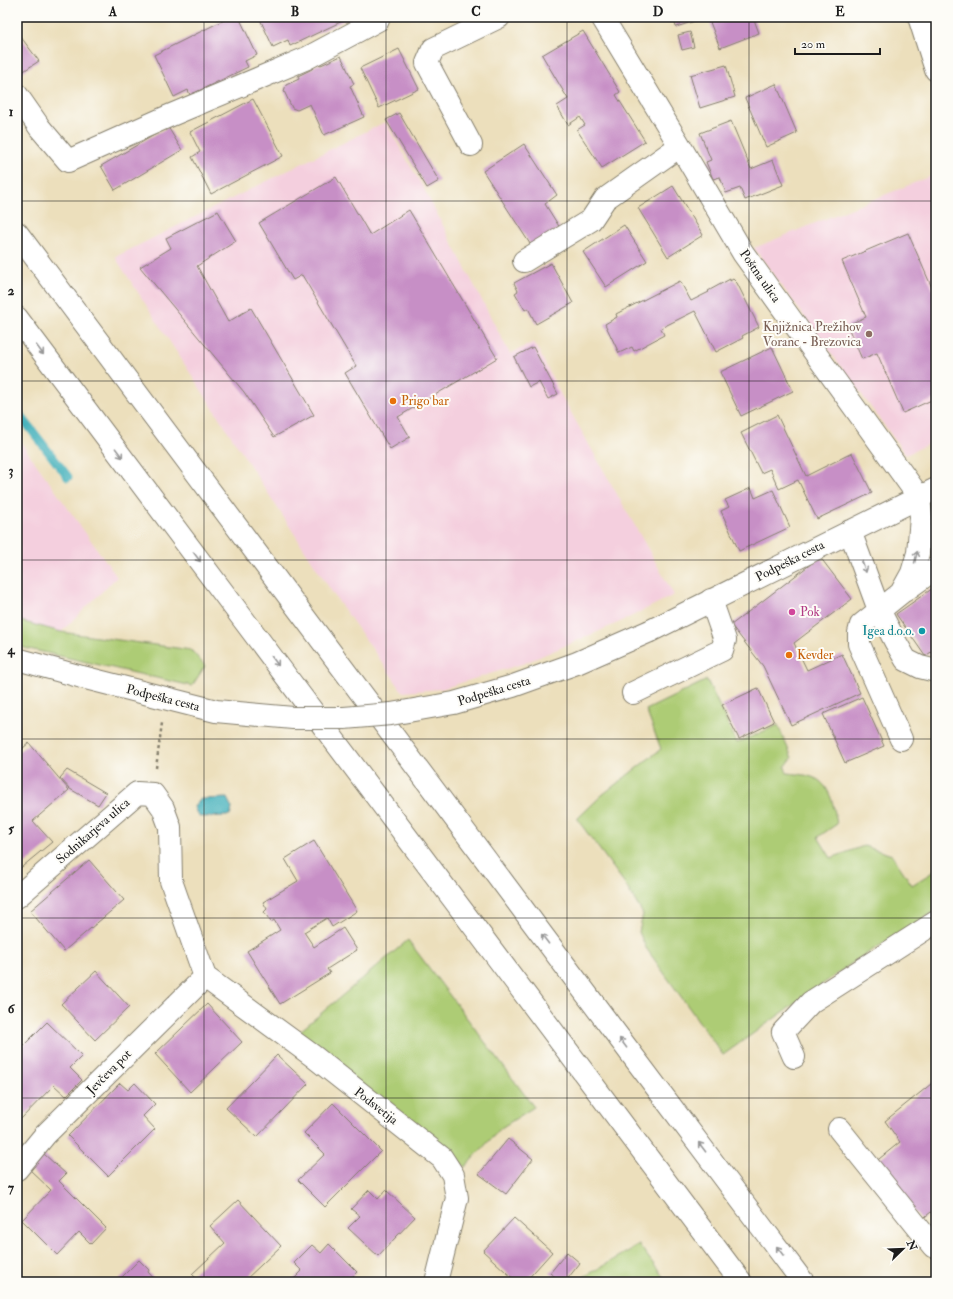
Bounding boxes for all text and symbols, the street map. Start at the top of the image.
text: A [108,4,118,20]
text: B [291,4,299,20]
text: C [471,4,481,20]
text: D [653,4,664,20]
text: E [835,4,845,20]
scale bar [795,30,880,56]
text: 20 m [801,37,826,52]
text: 1 [9,104,14,120]
street label: Poštna ulica [736,246,784,306]
text: 2 [8,283,15,299]
place label: Knjižnica Prežihov Voranc - Brezovica [763,319,862,350]
marker: Knjižnica Prežihov Voranc - Brezovica [864,329,874,339]
one-way arrow [36,344,45,355]
place label: Prigo bar [401,393,449,409]
marker: Prigo bar [388,396,398,406]
one-way arrow [114,448,123,459]
text: 3 [9,463,14,479]
street label: Podpeška cesta [753,536,828,586]
one-way arrow [913,551,921,564]
one-way arrow [192,552,201,563]
one-way arrow [861,561,869,573]
place label: Pok [800,604,820,620]
marker: Pok [787,607,797,617]
place label: Igea d.o.o. [862,623,914,639]
marker: Igea d.o.o. [917,626,927,636]
text: 4 [6,642,15,658]
place label: Kevder [797,647,834,663]
marker: Kevder [784,650,794,660]
one-way arrow [270,656,279,667]
street label: Podpeška cesta [456,672,533,711]
street label: Podpeška cesta [124,681,202,716]
street label: Sodnikarjeva ulica [53,794,134,867]
text: 5 [8,821,14,837]
one-way arrow [541,934,550,945]
text: 6 [8,1001,16,1017]
one-way arrow [619,1038,627,1049]
street label: Jevčeva pot [82,1046,136,1099]
street label: Podsvetija [351,1084,402,1128]
one-way arrow [697,1142,706,1153]
text: 7 [8,1180,15,1196]
north arrow [883,1229,923,1269]
text: N [903,1237,920,1253]
one-way arrow [776,1245,784,1256]

